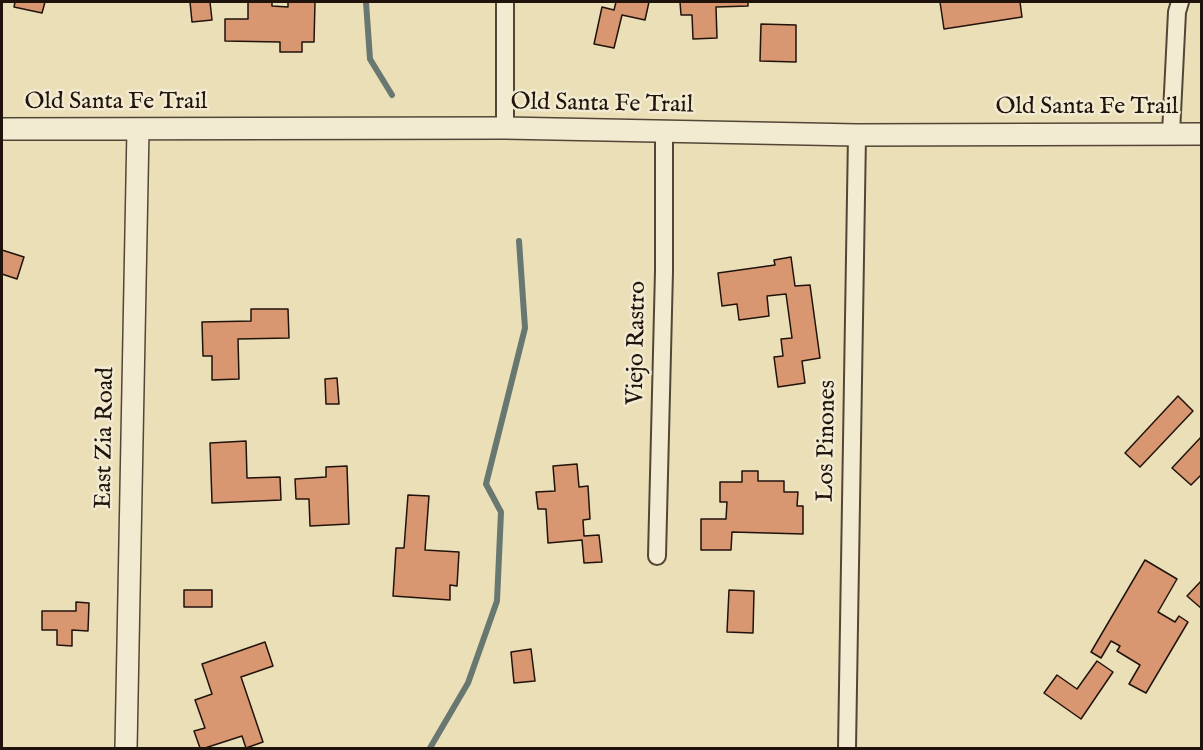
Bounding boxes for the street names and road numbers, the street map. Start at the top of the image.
street label: Old Santa Fe Trail [25,89,207,117]
street label: Old Santa Fe Trail [510,89,694,121]
street label: Old Santa Fe Trail [996,94,1178,122]
street label: Viejo Rastro [623,281,653,405]
street label: East Zia Road [90,367,122,509]
street label: Los Pinones [813,380,843,502]

